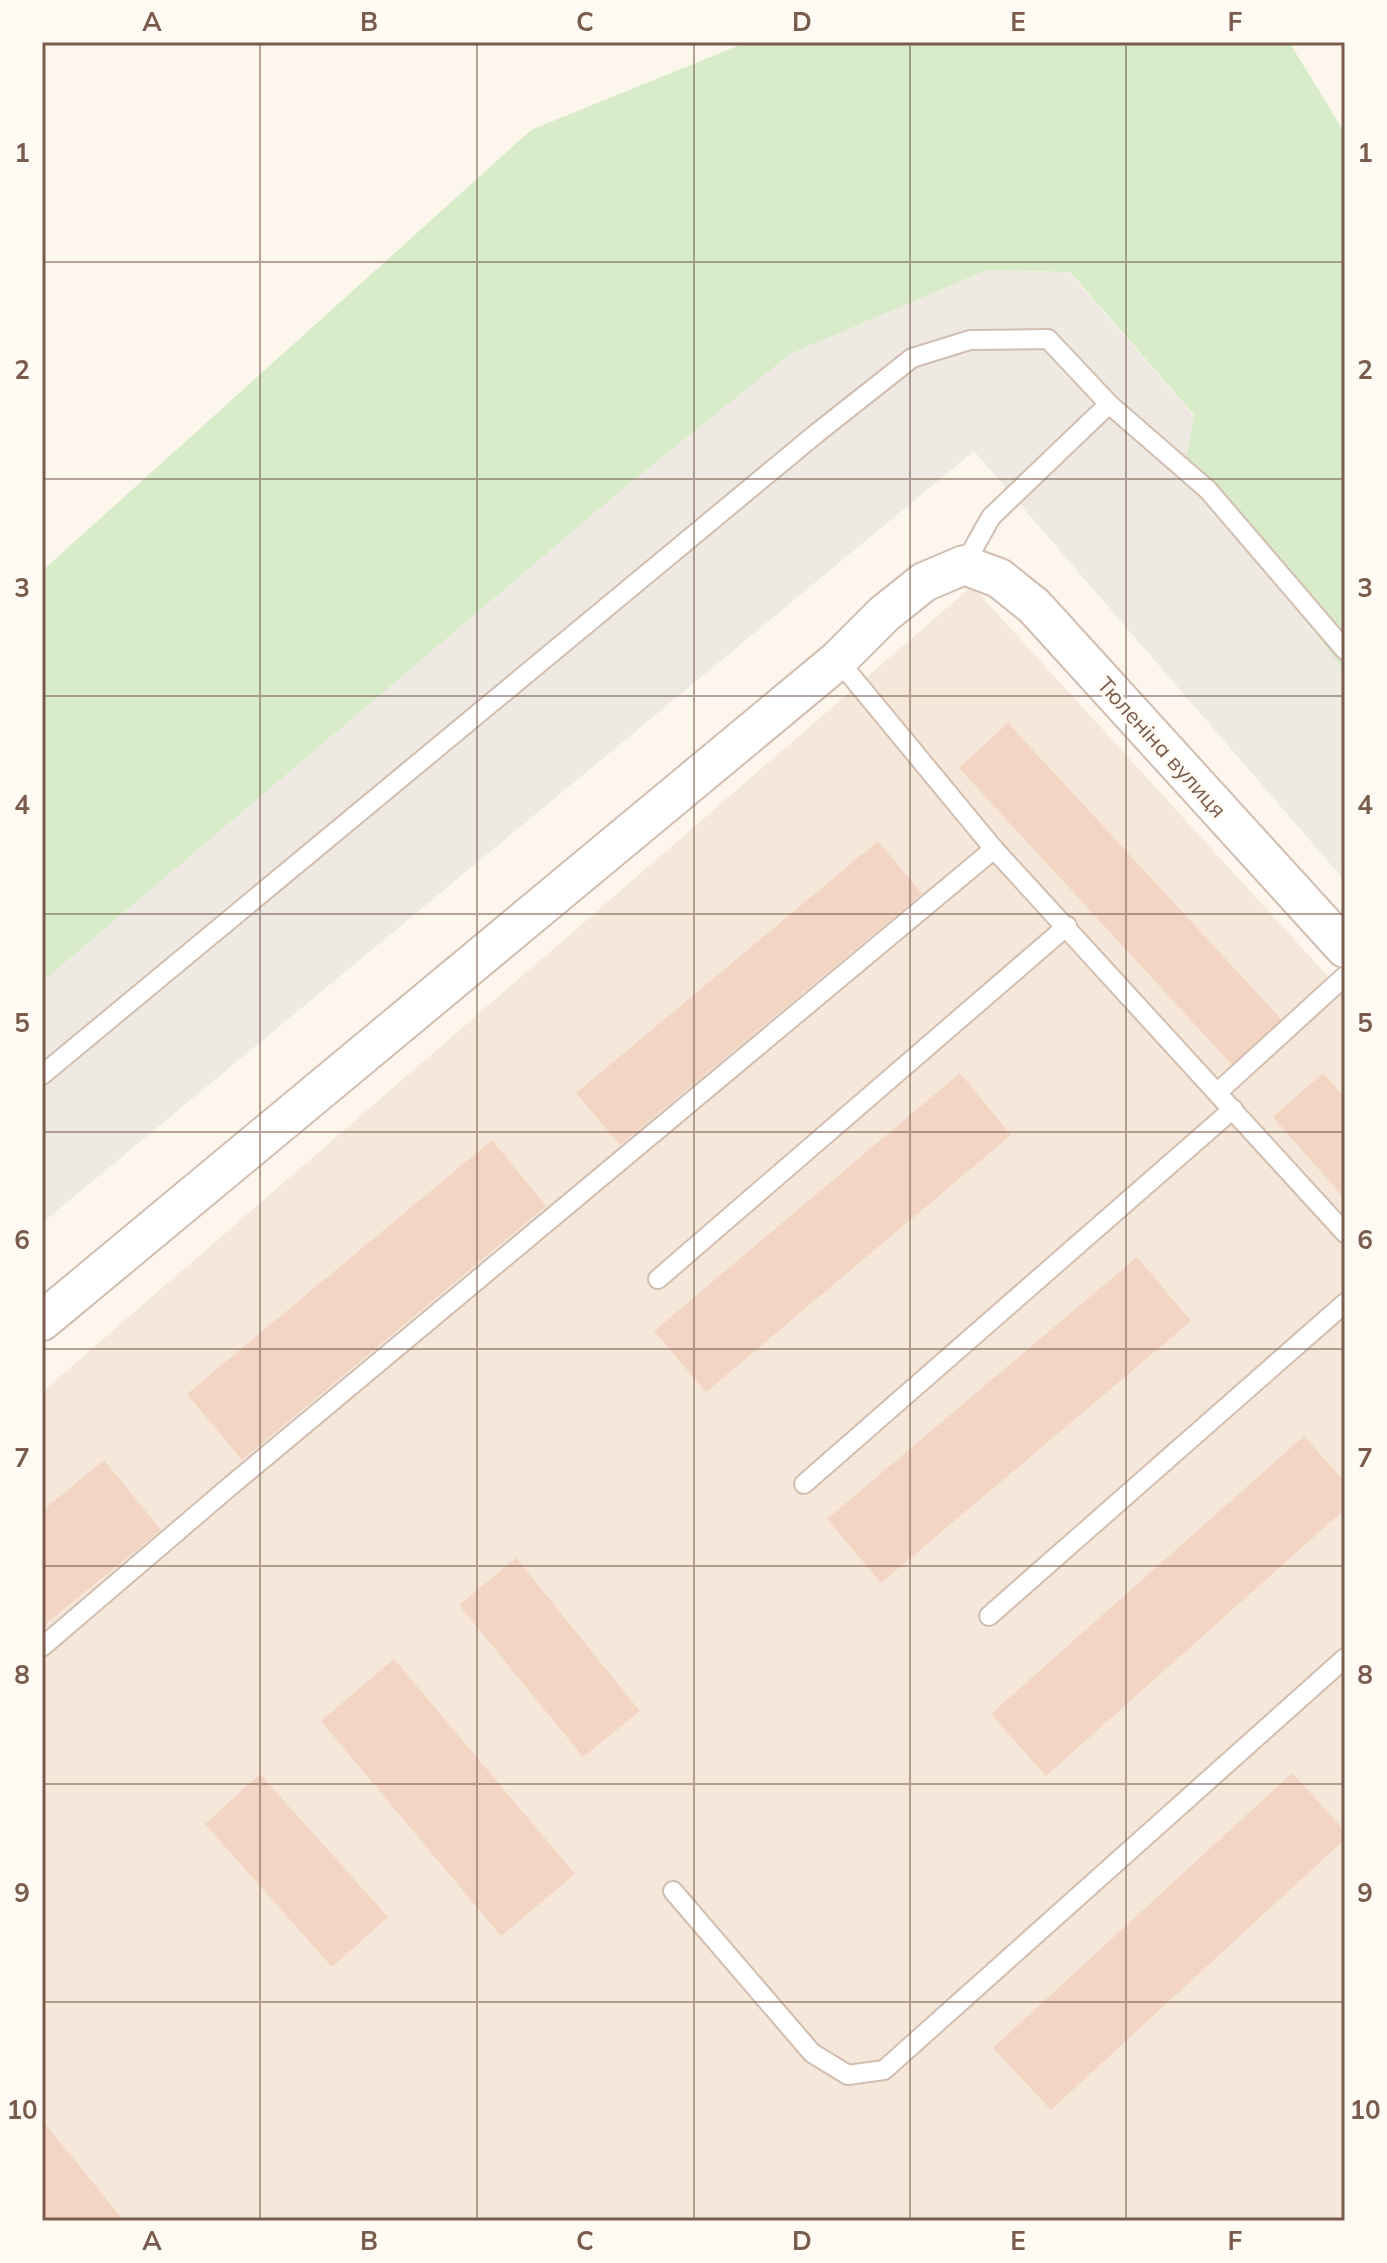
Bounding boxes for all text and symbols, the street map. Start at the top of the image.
text: A [142,5,162,38]
text: B [360,5,378,38]
text: C [576,5,594,38]
text: D [792,5,812,38]
text: E [1010,5,1026,38]
text: F [1228,5,1243,38]
text: 1 [14,136,30,169]
text: 1 [1357,136,1373,169]
text: 2 [14,353,30,386]
text: 2 [1357,353,1373,386]
text: 3 [14,571,30,604]
text: 3 [1357,571,1373,604]
street label: Тюленіна вулиця [1091,671,1233,823]
text: 4 [14,788,30,821]
text: 4 [1357,788,1373,821]
text: 5 [14,1006,30,1039]
text: 5 [1357,1006,1373,1039]
text: 6 [14,1223,30,1256]
text: 6 [1357,1223,1373,1256]
text: 7 [14,1441,30,1474]
text: 7 [1357,1441,1373,1474]
text: 8 [14,1658,30,1691]
text: 8 [1357,1658,1373,1691]
text: 9 [14,1876,30,1909]
text: 9 [1357,1876,1373,1909]
text: 10 [6,2093,38,2126]
text: 10 [1349,2093,1381,2126]
text: A [142,2224,162,2257]
text: B [360,2224,378,2257]
text: C [576,2224,594,2257]
text: D [792,2224,812,2257]
text: E [1010,2224,1026,2257]
text: F [1228,2224,1243,2257]

